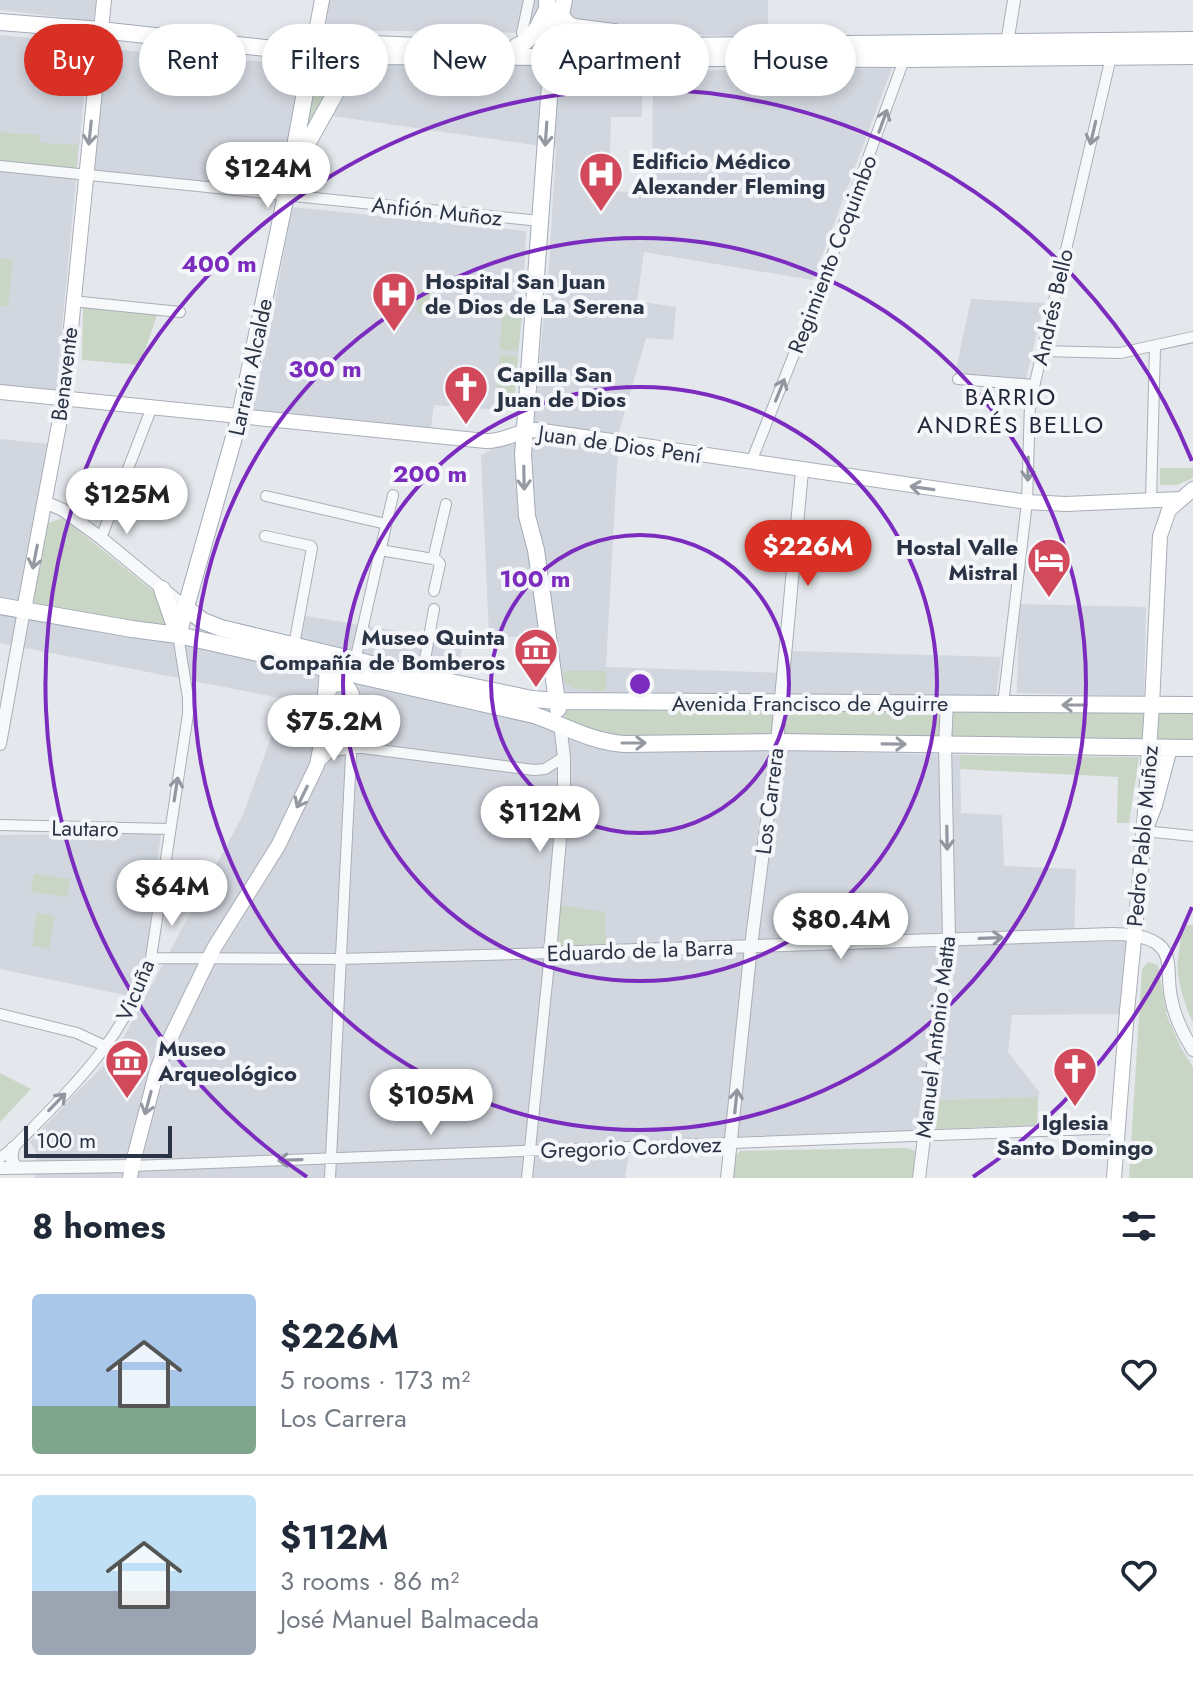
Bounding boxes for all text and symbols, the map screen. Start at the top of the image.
chip: Buy [24,24,123,96]
chip: Rent [139,24,246,96]
chip: Filters [262,24,388,96]
chip: New [404,24,515,96]
chip: Apartment [531,24,709,96]
chip: House [725,24,856,96]
one-way arrow [877,109,891,134]
one-way arrow [83,119,98,146]
one-way arrow [1085,119,1100,145]
one-way arrow [538,120,553,147]
pin: $124M [212,142,324,210]
place label: Edificio Médico Alexander Fleming [631,145,825,202]
text: $124M [224,149,312,187]
hospital icon: Edificio Médico Alexander Fleming [577,150,625,213]
street label: Regimiento Coquimbo [779,150,885,358]
street label: Anfión Muñoz [370,188,504,234]
text: 400 m [181,246,257,281]
street label: Andrés Bello [1023,246,1081,368]
place label: Hospital San Juan de Dios de La Serena [425,265,645,322]
hospital icon: Hospital San Juan de Dios de La Serena [370,270,418,333]
street label: Larraín Alcalde [220,295,280,439]
street label: Benavente [42,325,86,423]
text: 300 m [288,351,362,386]
place label: Capilla San Juan de Dios [493,358,626,415]
church icon: Capilla San Juan de Dios [442,363,490,426]
one-way arrow [773,378,788,403]
district label: BARRIO ANDRÉS BELLO [917,379,1105,442]
street label: Juan de Dios Pení [534,416,705,471]
one-way arrow [1020,455,1036,482]
text: 200 m [393,456,467,491]
one-way arrow [516,464,532,491]
pin: $125M [71,468,183,536]
text: $125M [84,475,170,513]
one-way arrow [910,480,936,495]
pin: $226M [752,520,864,588]
text: $226M [763,527,853,565]
place label: Hostal Valle Mistral [896,531,1018,588]
hotel icon: Hostal Valle Mistral [1025,536,1073,599]
one-way arrow [26,544,41,570]
text: 100 m [500,561,570,596]
place label: Museo Quinta Compañía de Bomberos [260,621,505,678]
museum icon: Museo Quinta Compañía de Bomberos [512,626,560,689]
centre of rings [626,670,654,698]
street label: Avenida Francisco de Aguirre [672,687,948,719]
pin: $75.2M [269,695,399,763]
one-way arrow [1061,697,1088,712]
text: $75.2M [285,702,383,740]
one-way arrow [620,735,647,751]
one-way arrow [880,736,907,752]
street label: Pedro Pablo Muñoz [1118,744,1166,928]
street label: Los Carrera [747,746,791,856]
one-way arrow [169,777,184,802]
one-way arrow [294,785,309,809]
pin: $112M [484,786,596,854]
text: $112M [499,793,581,831]
street label: Lautaro [51,811,119,845]
one-way arrow [939,824,955,851]
pin: $64M [125,860,219,928]
text: $64M [135,867,209,905]
pin: $80.4M [776,893,906,961]
text: $80.4M [791,900,891,938]
one-way arrow [977,930,1004,945]
street label: Eduardo de la Barra [546,931,734,969]
street label: Manuel Antonio Matta [907,934,963,1140]
street label: Vicuña [108,954,162,1026]
place label: Museo Arqueológico [157,1032,297,1089]
museum icon: Museo Arqueológico [103,1037,151,1100]
church icon: Iglesia Santo Domingo [1051,1045,1099,1108]
pin: $105M [375,1069,487,1137]
text: $105M [388,1076,474,1114]
one-way arrow [728,1088,743,1114]
one-way arrow [140,1090,155,1116]
one-way arrow [48,1092,67,1112]
place label: Iglesia Santo Domingo [996,1106,1154,1163]
scale bar [24,1122,172,1158]
text: 100 m [36,1124,96,1156]
street label: Gregorio Cordovez [540,1128,722,1166]
one-way arrow [277,1152,304,1167]
text: 8 homes [32,1202,166,1251]
icon: filters [1117,1204,1161,1248]
text: $226M [280,1312,399,1361]
icon: home [96,1326,192,1422]
icon: heart [1117,1352,1161,1396]
text: 5 rooms · 173 m² [280,1361,470,1399]
text: Los Carrera [280,1399,407,1437]
text: $112M [280,1513,388,1562]
icon: home [96,1527,192,1623]
icon: heart [1117,1553,1161,1597]
text: 3 rooms · 86 m² [280,1562,459,1600]
text: José Manuel Balmaceda [280,1600,539,1638]

